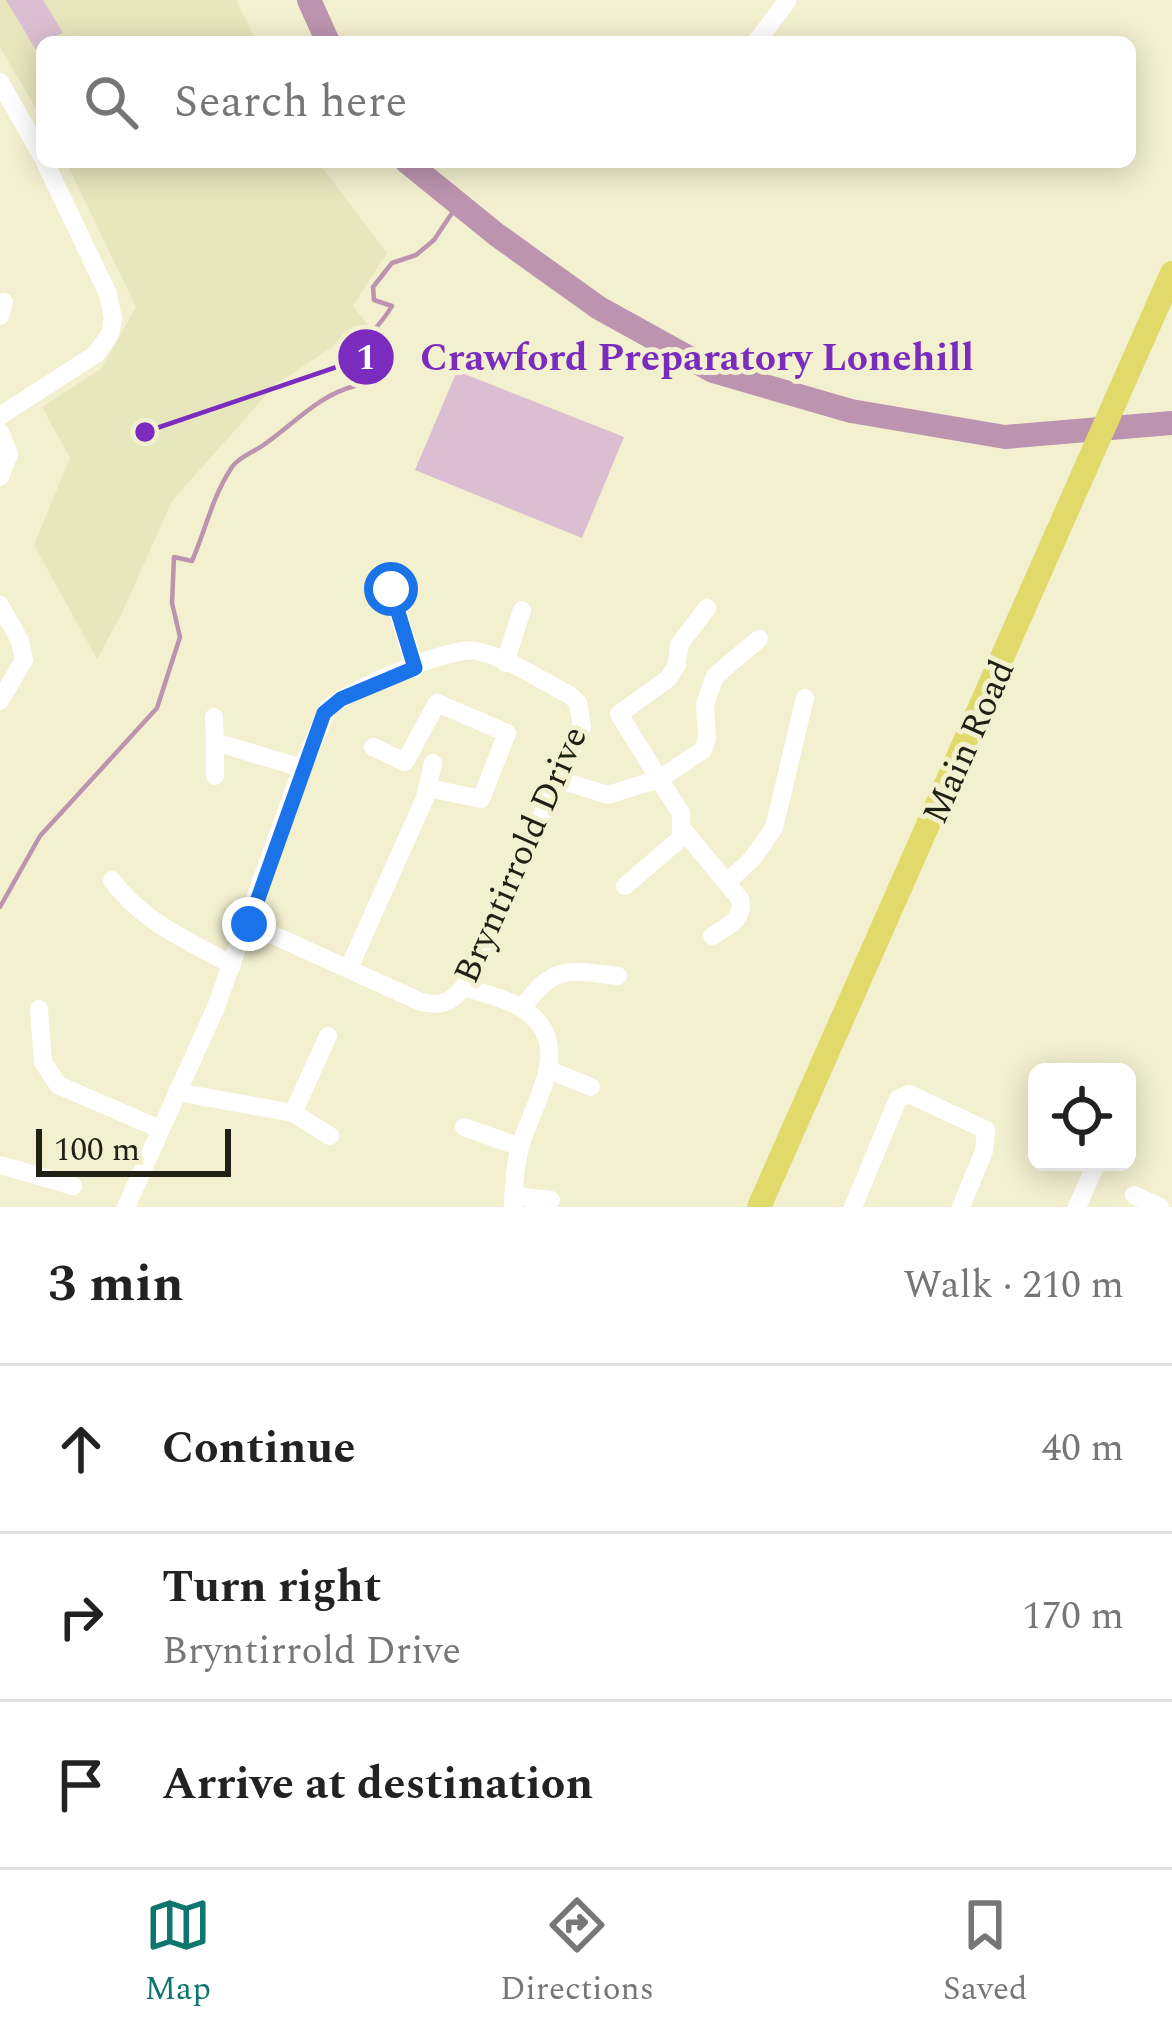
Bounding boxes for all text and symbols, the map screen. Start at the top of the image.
search box [36,36,1136,168]
text: Search here [174,68,407,137]
icon: search [78,69,144,135]
callout: Crawford Preparatory Lonehill [336,319,998,394]
text: Crawford Preparatory Lonehill [420,329,974,388]
text: 1 [356,331,376,386]
route start [364,562,418,616]
street label: Main Road [909,651,1030,833]
street label: Bryntirrold Drive [440,718,603,992]
route end [222,897,276,951]
map controls [1028,1063,1136,1171]
button: locate [1028,1063,1136,1171]
scale bar [36,1123,231,1176]
text: 100 m [54,1125,140,1175]
text: 3 min [48,1246,184,1324]
text: Walk · 210 m [903,1256,1124,1315]
text: Continue [162,1414,355,1483]
icon: ahead [48,1416,114,1482]
text: 40 m [1042,1419,1124,1478]
text: Turn right [162,1553,381,1622]
icon: right [48,1584,114,1650]
text: 170 m [1022,1587,1124,1646]
text: Bryntirrold Drive [162,1622,461,1681]
text: Arrive at destination [162,1750,593,1819]
icon: arrive [48,1752,114,1818]
tab: Map [144,1892,211,2014]
tab: Directions [500,1892,654,2014]
tab: Saved [943,1892,1028,2014]

